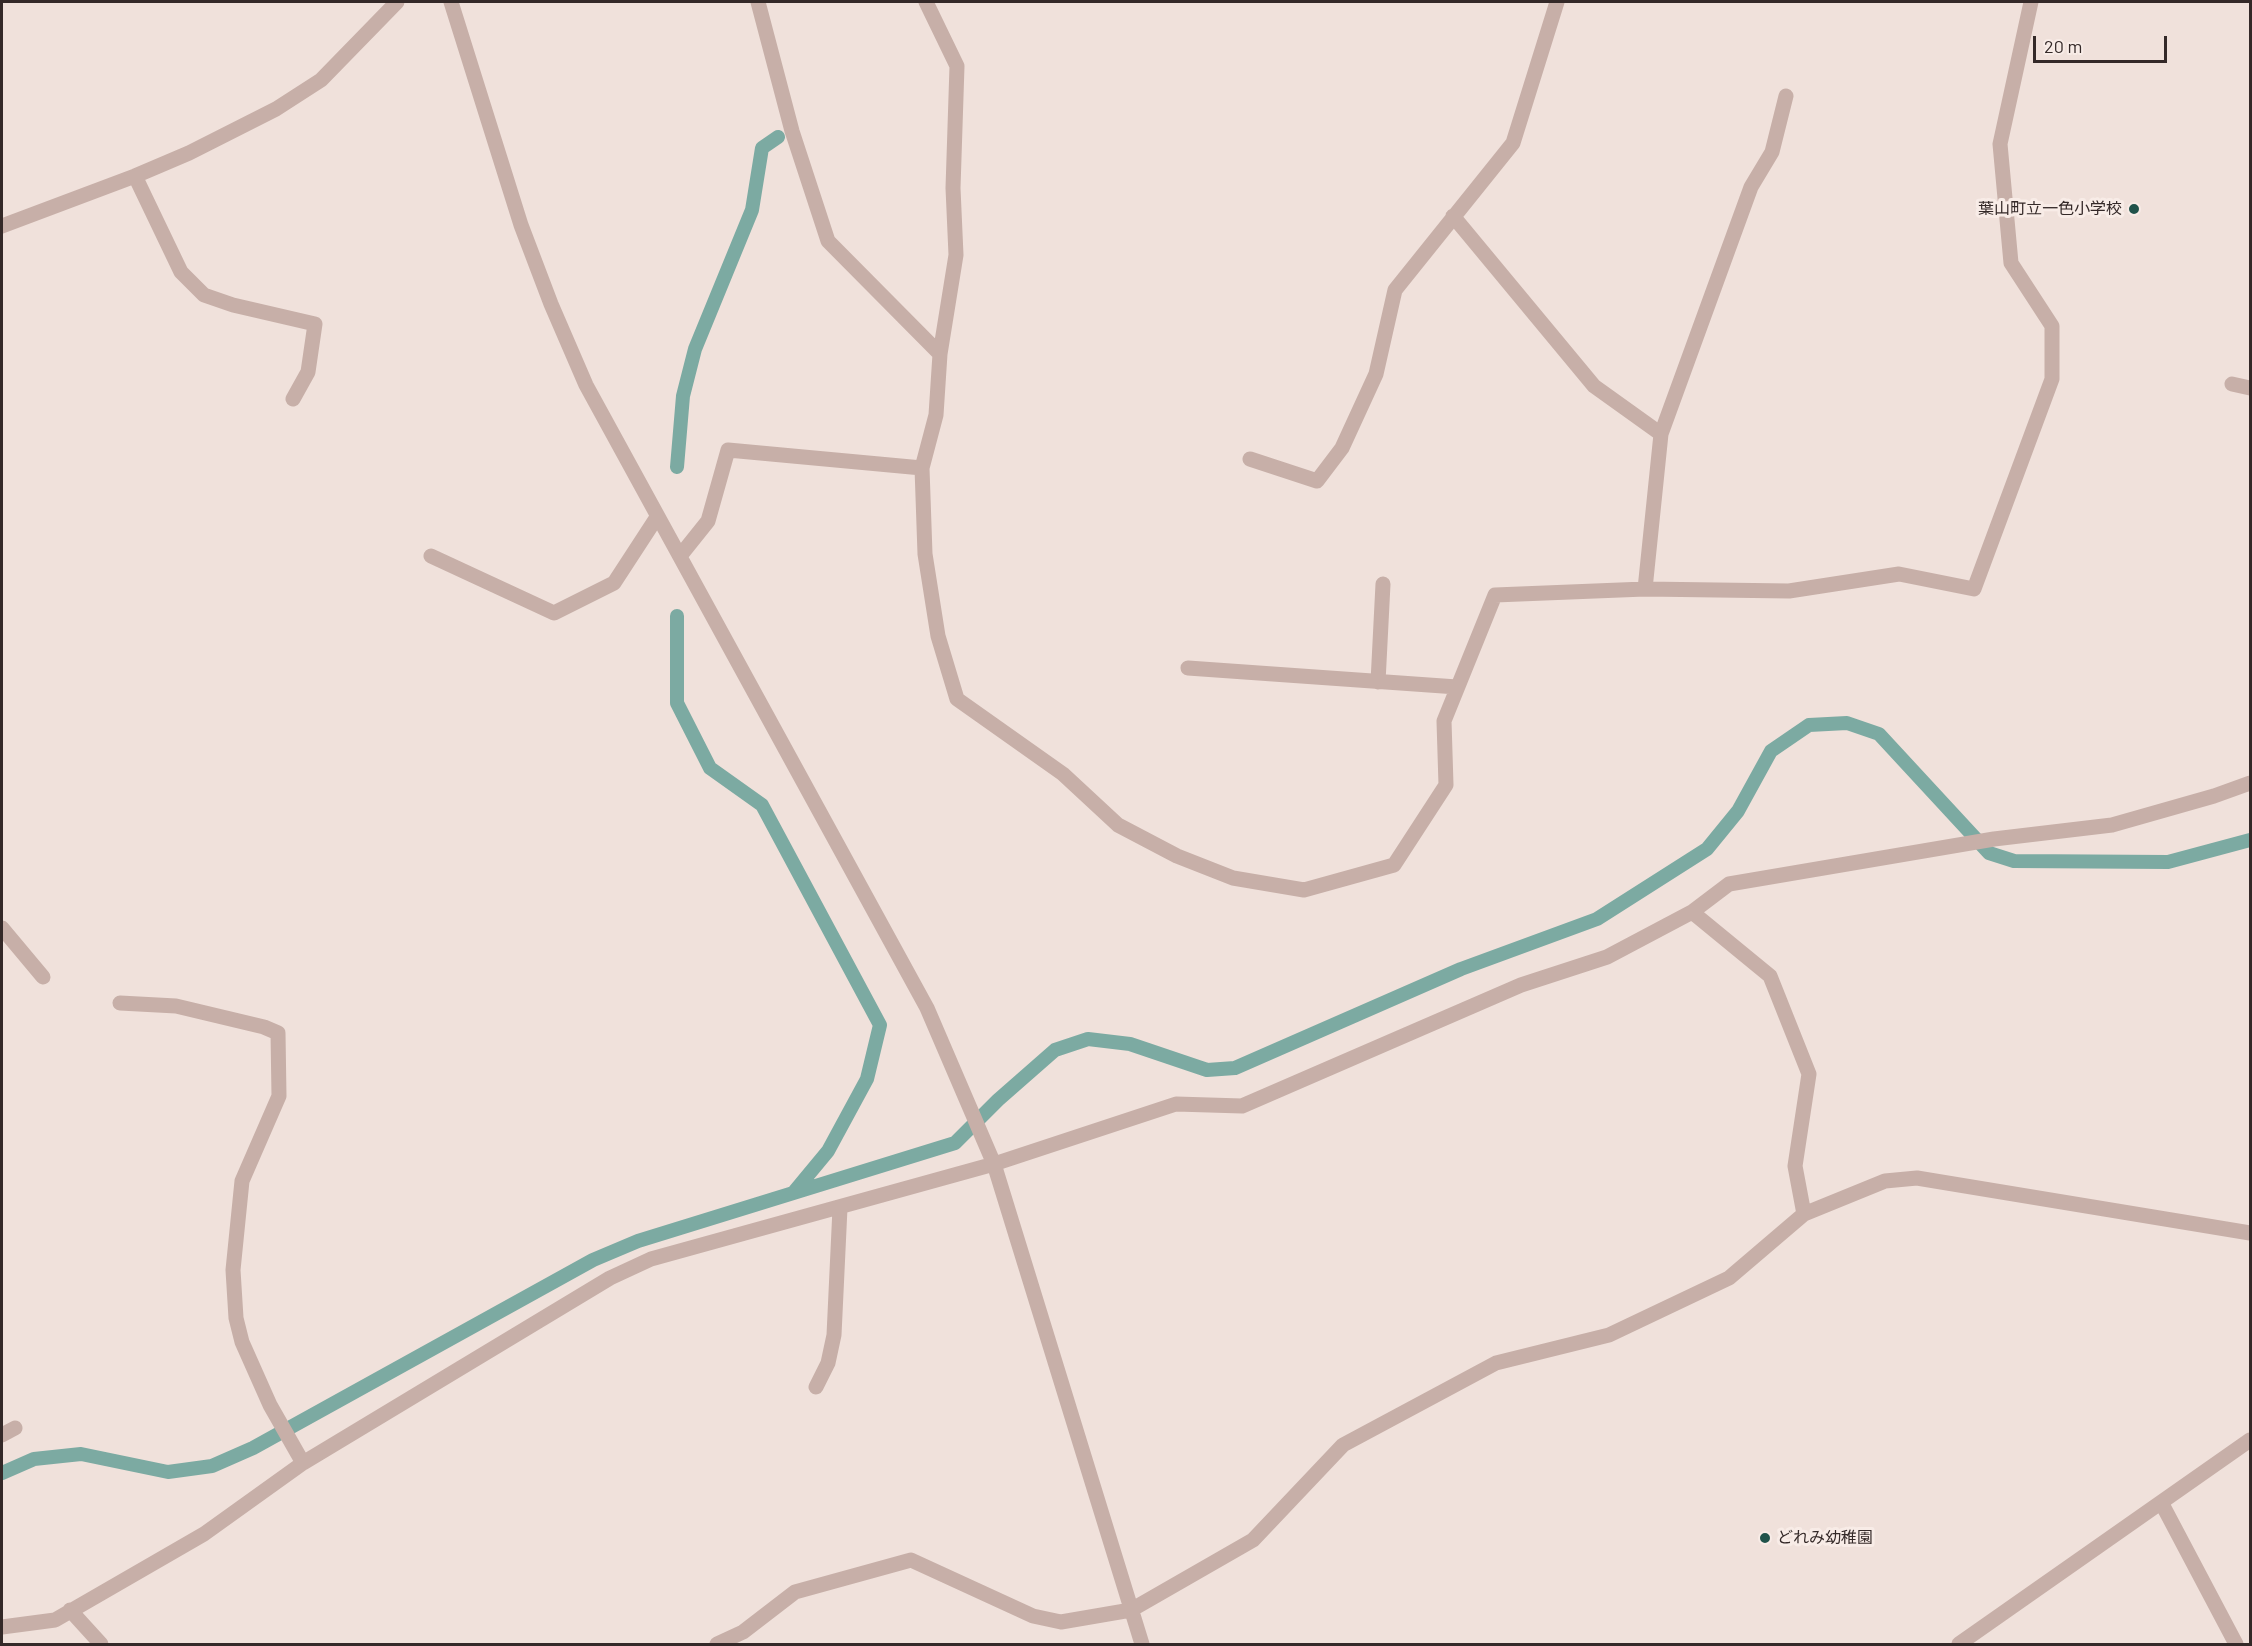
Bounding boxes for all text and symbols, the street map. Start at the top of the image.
scale bar [2036,24,2170,62]
text: 20 m [2044,35,2082,57]
place label: 葉山町立一色小学校 [1978,199,2122,219]
marker: 葉山町立一色小学校 [2127,202,2141,216]
place label: どれみ幼稚園 [1777,1528,1873,1548]
marker: どれみ幼稚園 [1758,1531,1772,1545]

